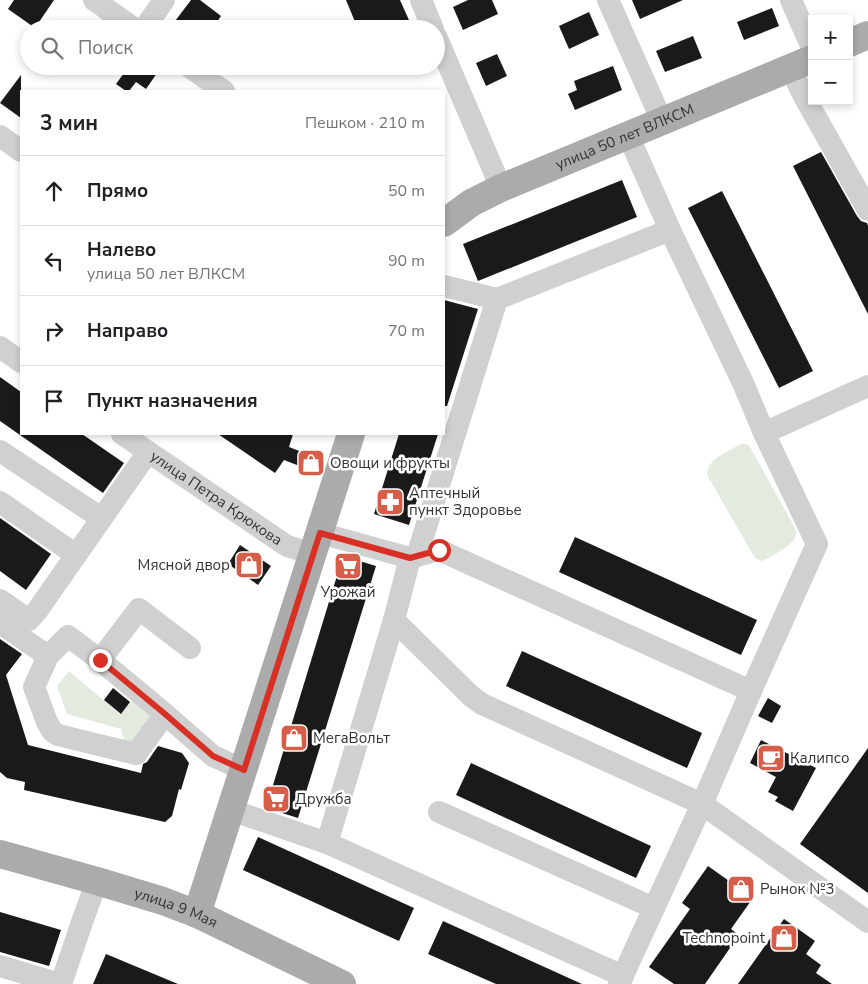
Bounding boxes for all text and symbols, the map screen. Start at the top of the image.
map controls [808,15,853,105]
button: + [808,15,853,60]
search box [20,20,445,75]
icon: search [38,34,66,62]
text: Поиск [78,35,133,61]
button: − [808,60,853,105]
street label: улица 50 лет ВЛКСМ [552,99,697,174]
text: 3 мин [40,109,98,137]
text: Пешком · 210 m [305,112,425,134]
icon: ahead [40,177,68,205]
text: Прямо [87,178,148,204]
text: 50 m [388,180,425,202]
text: Налево [87,237,156,263]
icon: left [40,247,68,275]
text: 90 m [388,250,425,272]
text: улица 50 лет ВЛКСМ [87,263,245,285]
icon: right [40,317,68,345]
text: Направо [87,318,168,344]
text: 70 m [388,320,425,342]
icon: arrive [40,387,68,415]
text: Пункт назначения [87,388,258,414]
street label: улица Петра Крюкова [146,446,286,550]
shop icon: Овощи и фрукты [296,448,326,478]
place label: Овощи и фрукты [330,453,450,473]
place label: Аптечный пункт Здоровье [409,483,522,520]
pharmacy icon: Аптечный пункт Здоровье [375,487,405,517]
route start [428,539,451,562]
shop icon: Мясной двор [234,550,264,580]
supermarket icon: Урожай [333,551,363,581]
place label: Мясной двор [138,555,230,575]
place label: Урожай [320,582,375,602]
route end [89,649,112,672]
shop icon: МегаВольт [279,723,309,753]
place label: МегаВольт [313,728,390,748]
cafe icon: Калипсо [756,743,786,773]
place label: Калипсо [790,748,849,768]
supermarket icon: Дружба [261,784,291,814]
place label: Дружба [295,789,352,809]
shop icon: Рынок №3 [726,874,756,904]
place label: Рынок №3 [760,879,835,899]
street label: улица 9 Мая [132,883,221,932]
shop icon: Technopoint [769,923,799,953]
place label: Technopoint [682,928,766,948]

